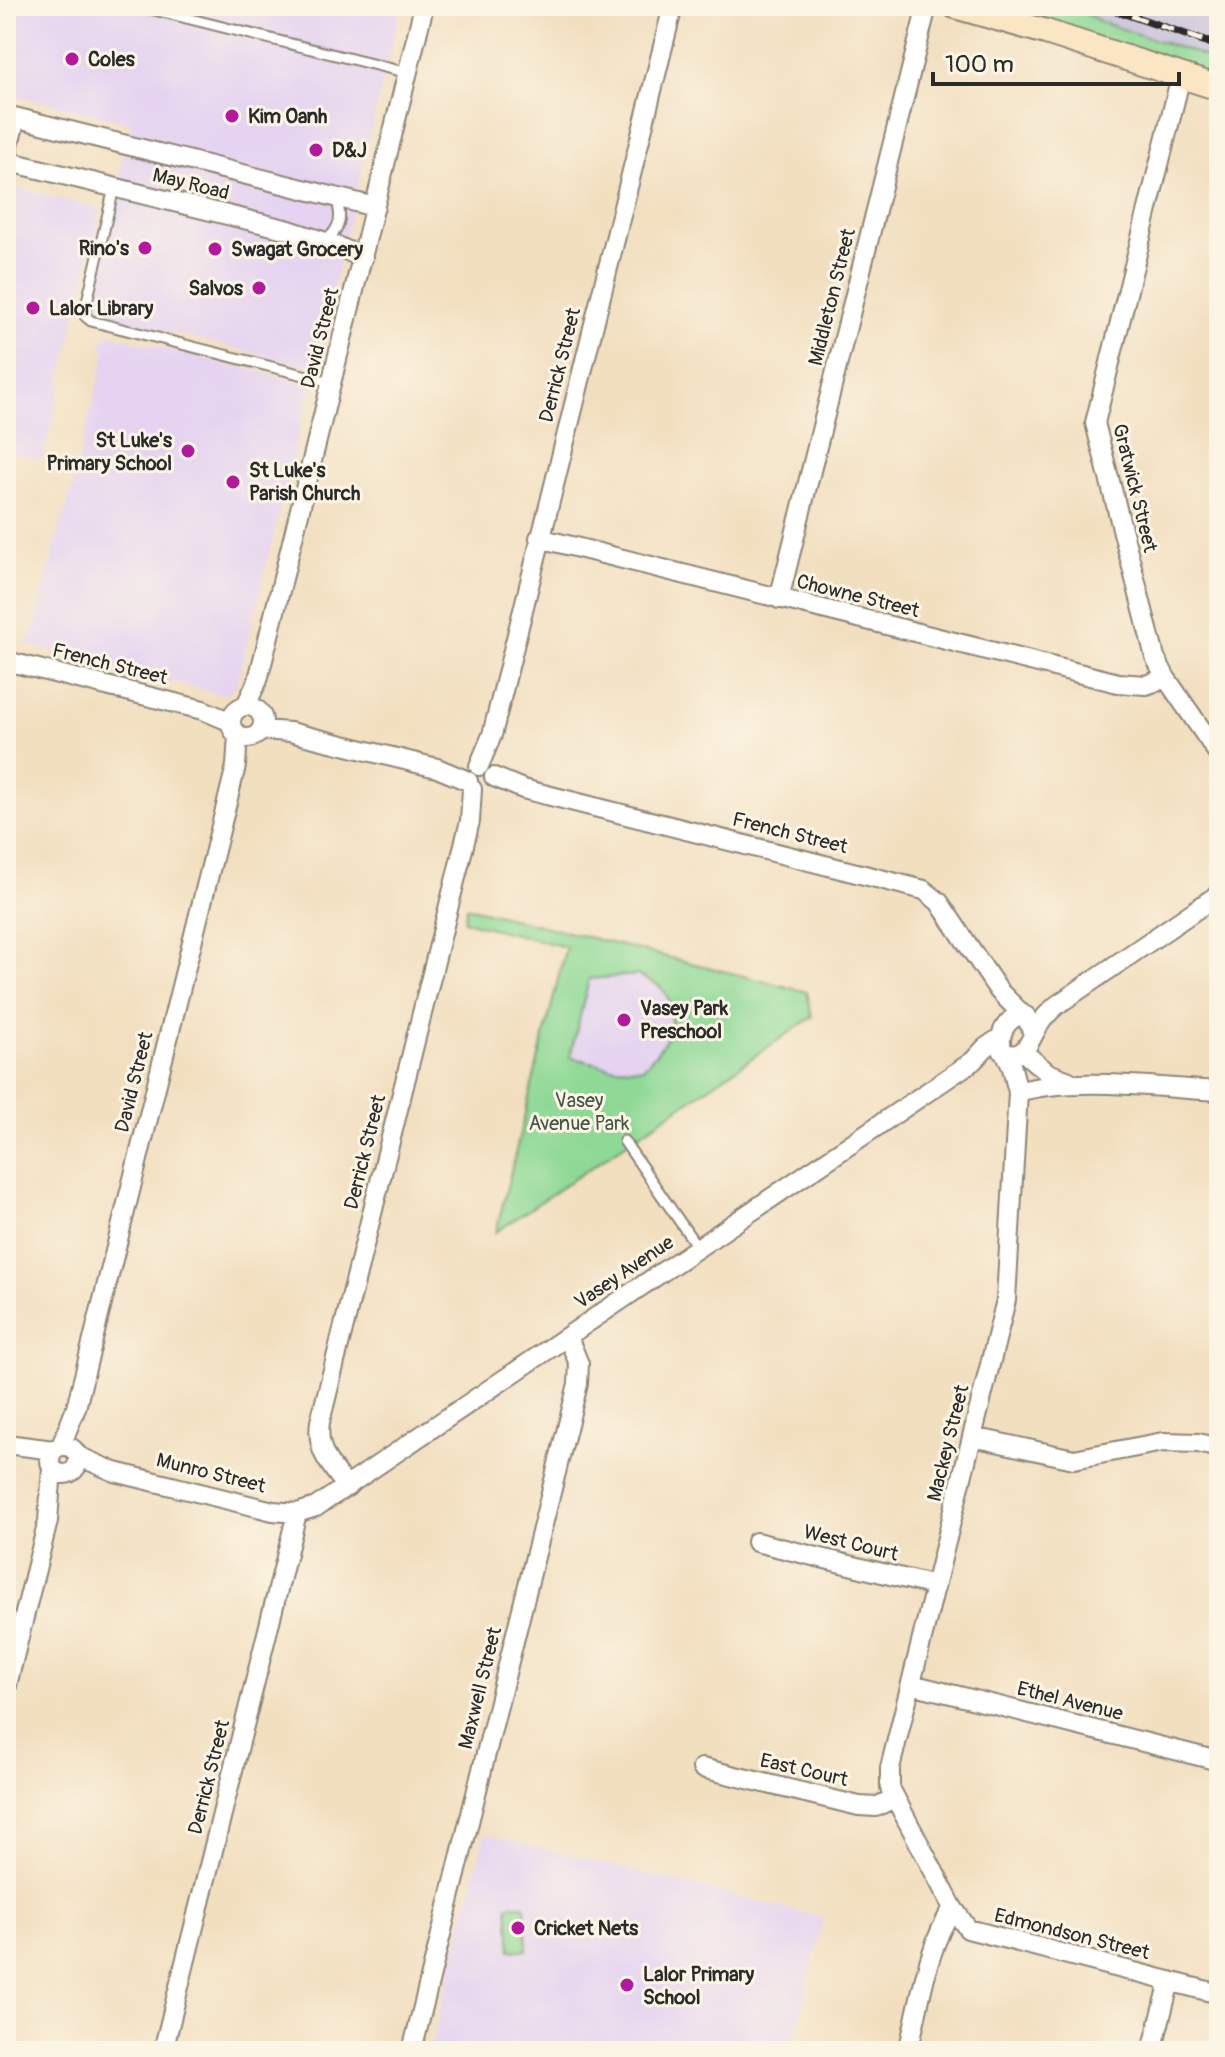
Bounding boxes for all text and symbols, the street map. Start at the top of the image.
scale bar [933,36,1179,86]
place label: Coles [88,47,135,72]
marker: Coles [63,50,81,68]
text: 100 m [945,50,1014,79]
place label: Kim Oanh [248,104,327,129]
marker: Kim Oanh [223,107,241,125]
place label: D&J [332,138,367,163]
marker: D&J [307,141,325,159]
street label: May Road [150,162,232,206]
street label: Middleton Street [803,225,861,368]
place label: Rino's [79,236,129,261]
place label: Swagat Grocery [231,237,364,262]
marker: Rino's [136,239,154,257]
marker: Swagat Grocery [206,240,224,258]
place label: Salvos [189,276,243,301]
marker: Salvos [250,279,268,297]
street label: David Street [295,284,345,391]
place label: Lalor Library [49,296,154,321]
marker: Lalor Library [24,299,42,317]
street label: Derrick Street [534,304,587,425]
street label: Gratwick Street [1107,421,1163,556]
place label: St Luke's Primary School [47,428,172,476]
marker: St Luke's Primary School [179,442,197,460]
place label: St Luke's Parish Church [249,458,360,506]
marker: St Luke's Parish Church [224,473,242,491]
street label: Chowne Street [794,569,923,624]
street label: French Street [50,638,171,691]
street label: French Street [730,807,851,860]
place label: Vasey Park Preschool [640,996,729,1044]
marker: Vasey Park Preschool [615,1011,633,1029]
street label: David Street [109,1028,159,1135]
park label: Vasey Avenue Park [529,1088,630,1136]
street label: Derrick Street [339,1091,392,1212]
street label: Vasey Avenue [570,1230,679,1314]
street label: Mackey Street [921,1381,975,1504]
street label: Munro Street [154,1447,269,1499]
street label: West Court [801,1519,902,1567]
street label: Maxwell Street [453,1623,507,1752]
street label: Ethel Avenue [1014,1676,1126,1726]
street label: Derrick Street [183,1716,236,1837]
street label: East Court [758,1748,851,1792]
street label: Edmondson Street [992,1903,1153,1966]
place label: Cricket Nets [534,1916,638,1941]
marker: Cricket Nets [509,1919,527,1937]
place label: Lalor Primary School [643,1962,755,2010]
marker: Lalor Primary School [618,1976,636,1994]

